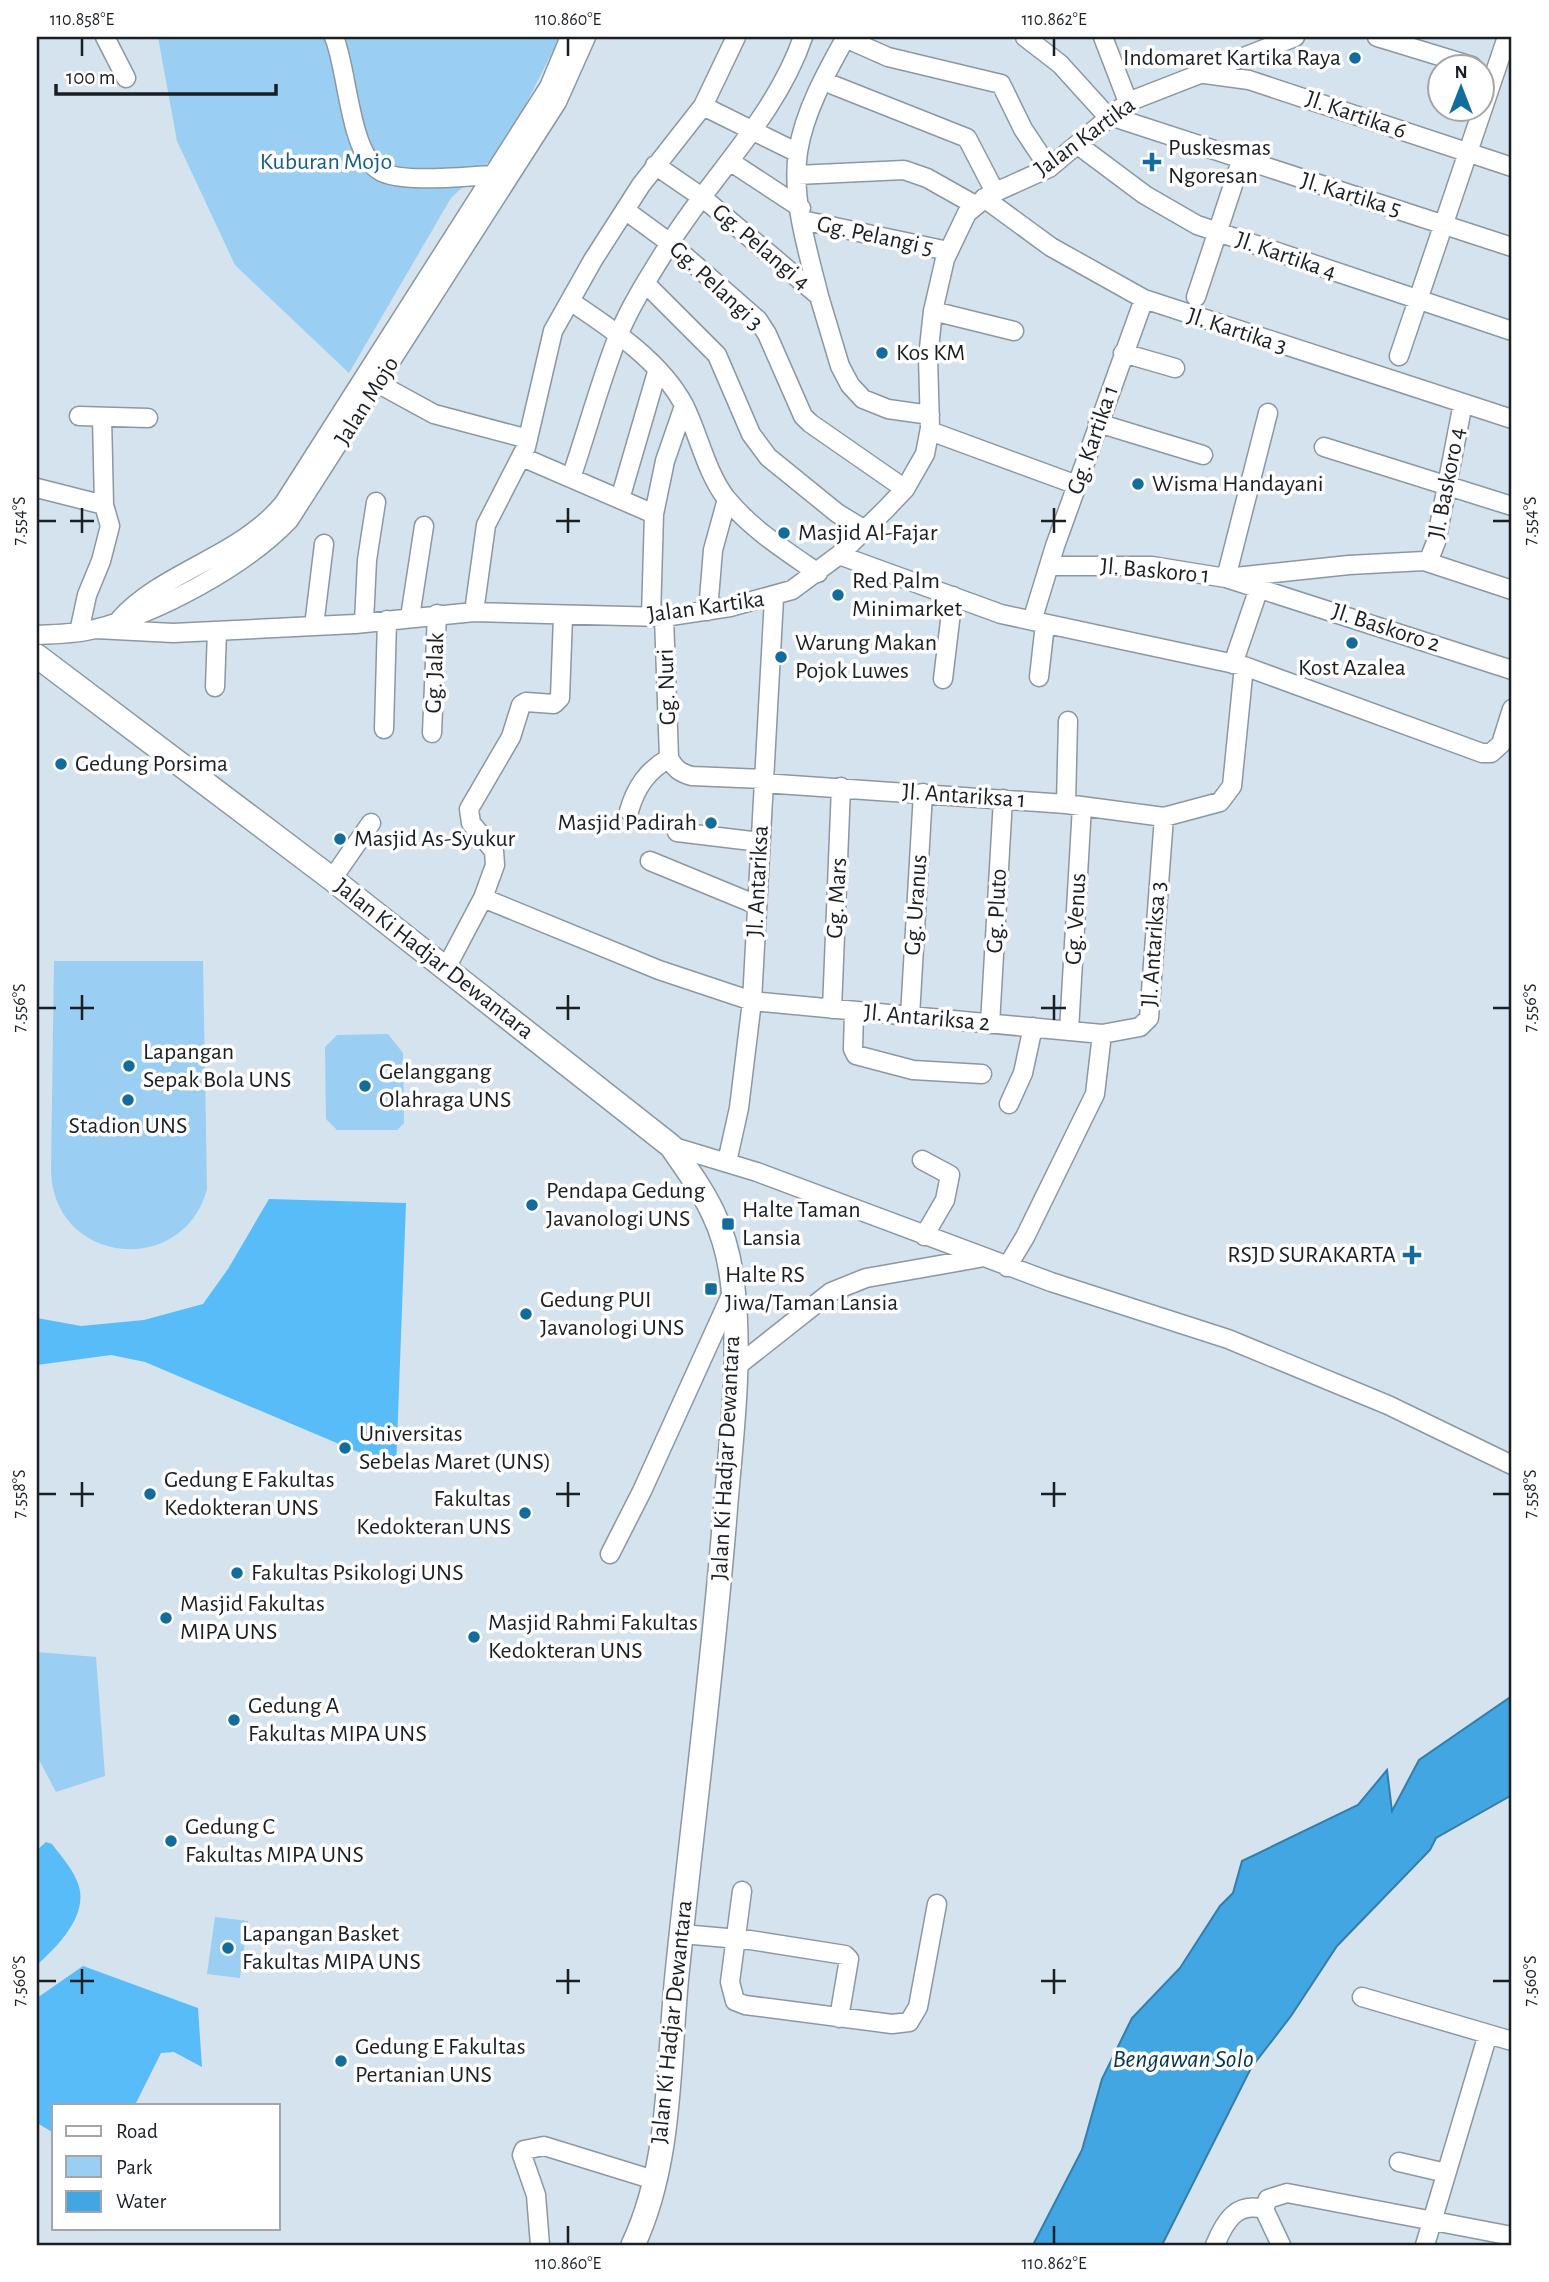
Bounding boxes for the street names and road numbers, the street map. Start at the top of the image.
street label: Jl. Kartika 6 [1303,87,1409,143]
street label: Jalan Kartika [1030,93,1140,181]
street label: Jl. Kartika 5 [1298,168,1404,222]
street label: Gg. Pelangi 4 [707,199,815,295]
street label: Gg. Pelangi 5 [815,212,935,260]
street label: Jl. Kartika 4 [1233,228,1339,284]
street label: Gg. Pelangi 3 [665,237,767,335]
street label: Jl. Kartika 3 [1184,304,1290,358]
street label: Jalan Mojo [330,352,404,450]
street label: Gg. Kartika 1 [1063,382,1123,498]
street label: Jl. Baskoro 4 [1424,425,1470,541]
street label: Jl. Baskoro 1 [1099,554,1211,588]
street label: Jalan Kartika [646,587,766,627]
street label: Jl. Baskoro 2 [1329,599,1443,657]
street label: Gg. Jalak [422,632,448,714]
street label: Gg. Nuri [654,648,680,726]
street label: Jl. Antariksa 1 [901,780,1027,812]
street label: Jl. Antariksa [743,825,773,937]
street label: Gg. Uranus [900,854,932,956]
street label: Gg. Mars [823,857,851,939]
street label: Gg. Pluto [983,868,1011,954]
street label: Gg. Venus [1062,872,1090,966]
street label: Jalan Ki Hadjar Dewantara [330,874,538,1044]
street label: Jl. Antariksa 3 [1138,881,1170,1007]
street label: Jl. Antariksa 2 [863,1001,991,1035]
street label: Jalan Ki Hadjar Dewantara [708,1335,744,1581]
street label: Jalan Ki Hadjar Dewantara [647,1899,697,2145]

